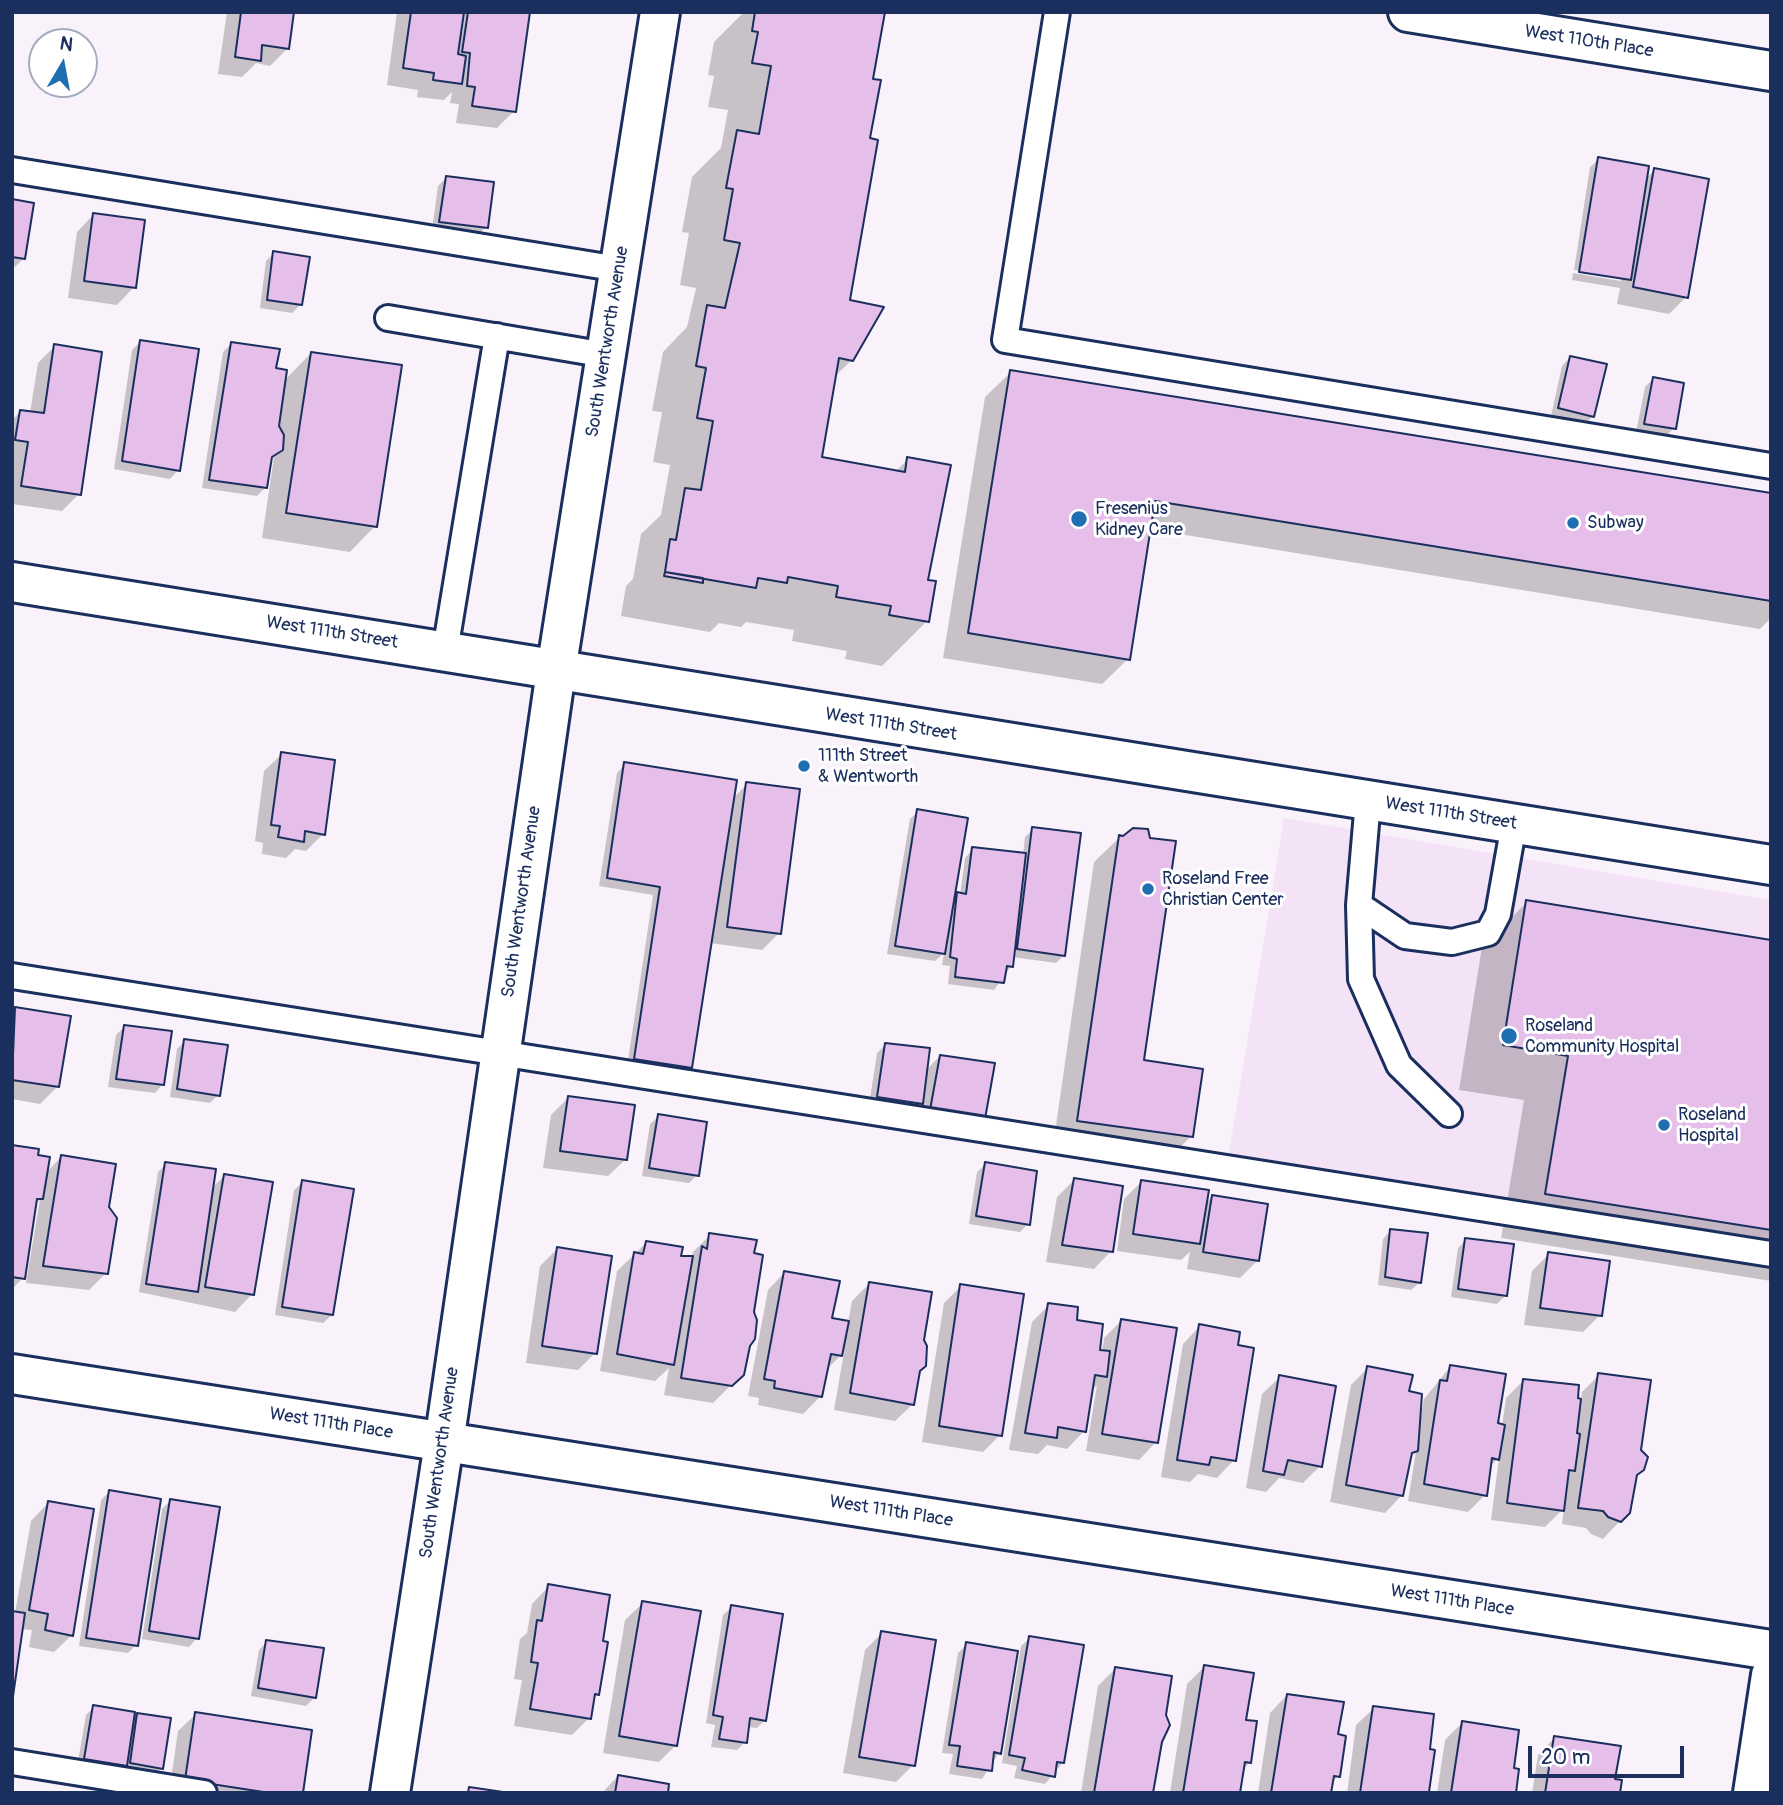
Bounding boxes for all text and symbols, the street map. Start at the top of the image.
street label: West 110th Place [1523,21,1655,63]
north arrow [28,28,98,98]
text: N [58,31,75,57]
street label: South Wentworth Avenue [582,245,634,439]
place label: Fresenius Kidney Care [1095,498,1183,540]
marker: Fresenius Kidney Care [1069,509,1089,529]
place label: Subway [1587,512,1644,534]
marker: Subway [1565,515,1581,531]
street label: West 111th Street [265,612,399,654]
street label: West 111th Street [824,704,958,746]
place label: 111th Street & Wentworth [818,745,918,788]
marker: 111th Street & Wentworth [796,758,812,774]
street label: West 111th Street [1384,793,1518,835]
street label: South Wentworth Avenue [498,805,546,999]
place label: Roseland Free Christian Center [1162,868,1284,910]
marker: Roseland Free Christian Center [1140,881,1156,897]
place label: Roseland Community Hospital [1525,1015,1679,1058]
marker: Roseland Community Hospital [1499,1026,1519,1046]
place label: Roseland Hospital [1678,1104,1746,1146]
marker: Roseland Hospital [1656,1117,1672,1133]
street label: South Wentworth Avenue [416,1366,464,1560]
street label: West 111th Place [268,1404,394,1444]
street label: West 111th Place [828,1492,954,1532]
street label: West 111th Place [1389,1581,1515,1621]
scale bar [1531,1731,1687,1775]
text: 20 m [1541,1744,1590,1771]

